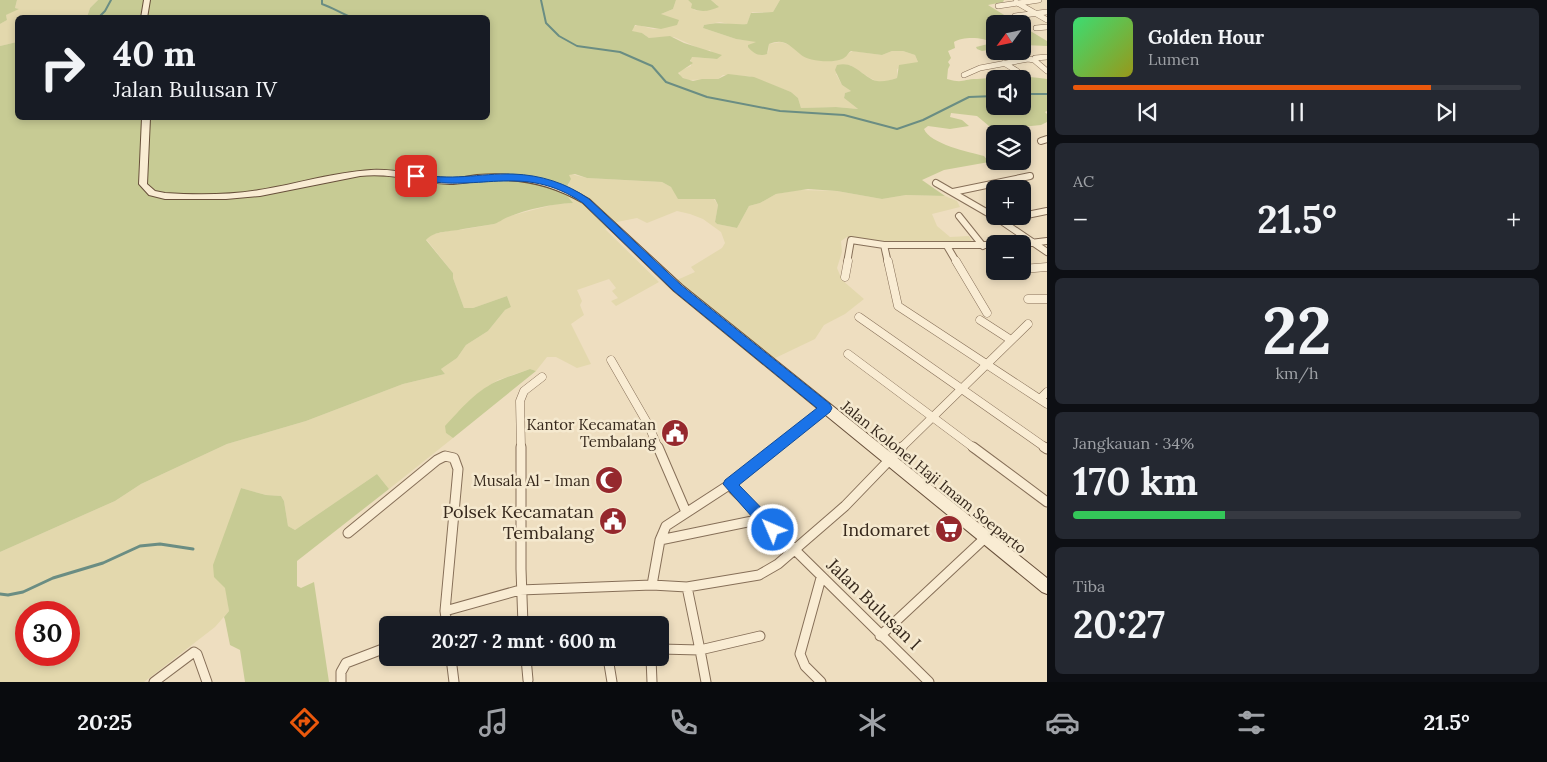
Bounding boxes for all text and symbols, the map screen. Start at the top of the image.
north arrow [986,15,1031,60]
map controls [986,15,1031,280]
text: Golden Hour [1148,25,1264,49]
text: 40 m [113,31,196,76]
icon: right [30,35,95,100]
text: Lumen [1148,49,1200,69]
button: sound [986,70,1031,115]
text: Jalan Bulusan IV [113,75,277,103]
icon: previous [1134,98,1162,126]
icon: pause [1283,98,1311,126]
icon: next [1432,98,1460,126]
button: layers [986,125,1031,170]
pin [395,155,437,197]
icon: arrive [402,162,430,190]
text: AC [1073,171,1094,191]
button: + [986,180,1031,225]
text: 21.5° [1257,195,1337,243]
text: − [1073,202,1088,238]
text: + [1506,202,1521,238]
button: − [986,235,1031,280]
text: 22 [1262,289,1332,372]
text: km/h [1275,363,1319,383]
street label: Jalan Kolonel Haji Imam Soeparto [837,396,1031,558]
place label: Kantor Kecamatan Tembalang [527,415,657,451]
public building icon: Kantor Kecamatan Tembalang [660,418,690,448]
text: Jangkauan · 34% [1073,433,1194,453]
text: 170 km [1073,457,1198,505]
mosque icon: Musala Al - Iman [594,465,624,495]
place label: Musala Al - Iman [473,471,590,490]
place label: Polsek Kecamatan Tembalang [442,500,595,544]
position arrow [746,503,798,555]
public building icon: Polsek Kecamatan Tembalang [598,506,628,536]
supermarket icon: Indomaret [934,514,964,544]
place label: Indomaret [842,518,930,541]
street label: Jalan Bulusan I [821,553,926,655]
text: Tiba [1073,576,1105,596]
text: 20:27 [1073,600,1165,648]
speed limit sign: 30 [15,601,80,666]
text: 20:27 · 2 mnt · 600 m [432,629,616,653]
icon: directions [287,705,322,740]
icon: music [476,705,511,740]
icon: phone [666,705,701,740]
icon: climate [855,705,890,740]
icon: car [1045,705,1080,740]
icon: filters [1234,705,1269,740]
text: 20:25 [77,708,132,736]
text: 21.5° [1424,708,1470,736]

